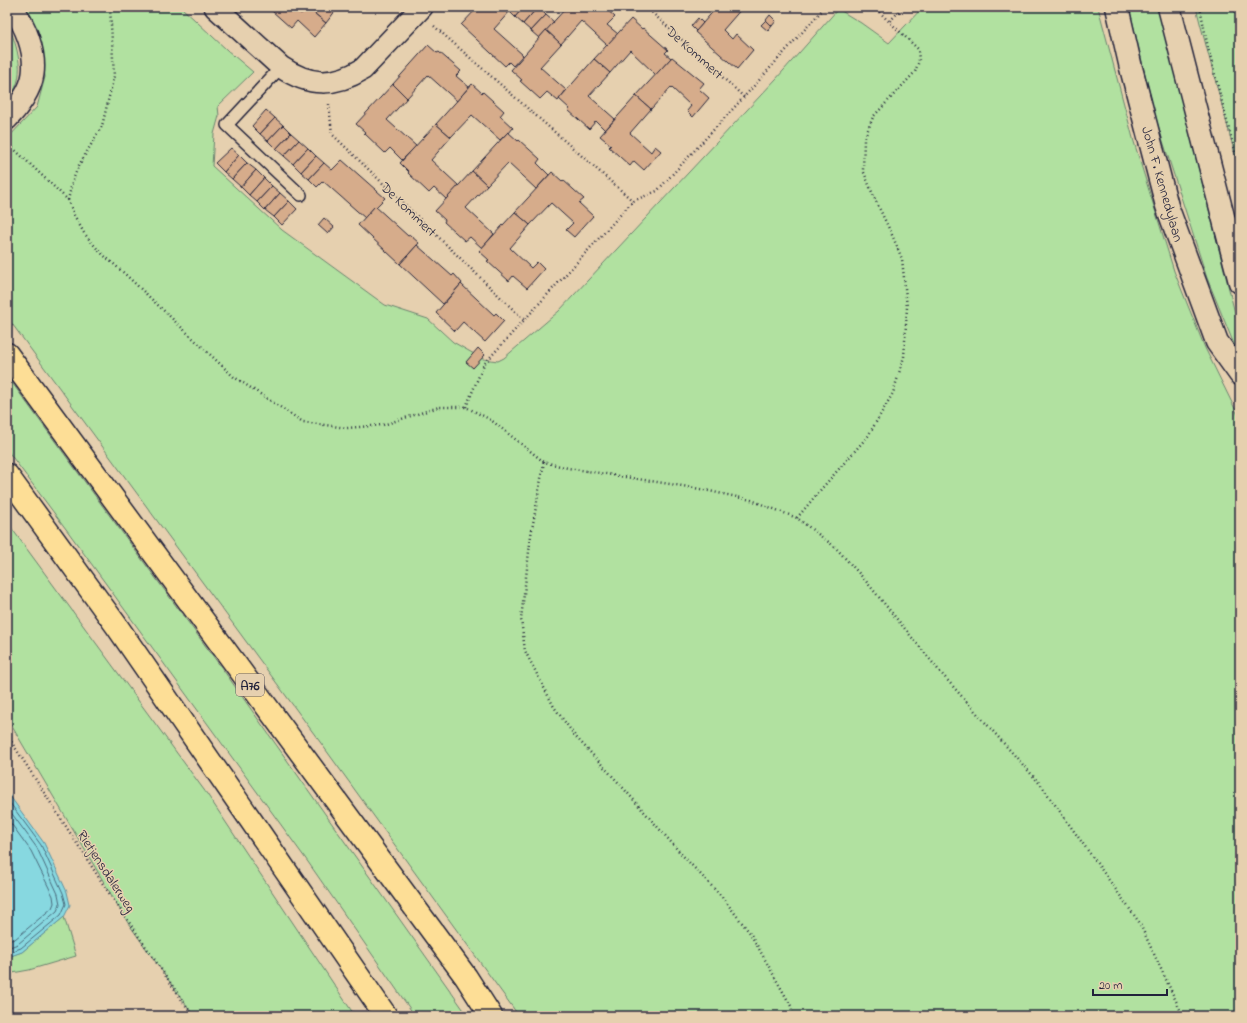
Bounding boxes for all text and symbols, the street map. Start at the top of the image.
street label: De Kommert [660,21,728,85]
street label: John F. Kennedylaan [1134,124,1188,245]
street label: De Kommert [374,177,441,243]
road number: A76 [236,674,264,696]
street label: Rietjensdalerweg [70,826,140,918]
scale bar [1093,971,1167,997]
text: 20 m [1099,977,1122,995]

